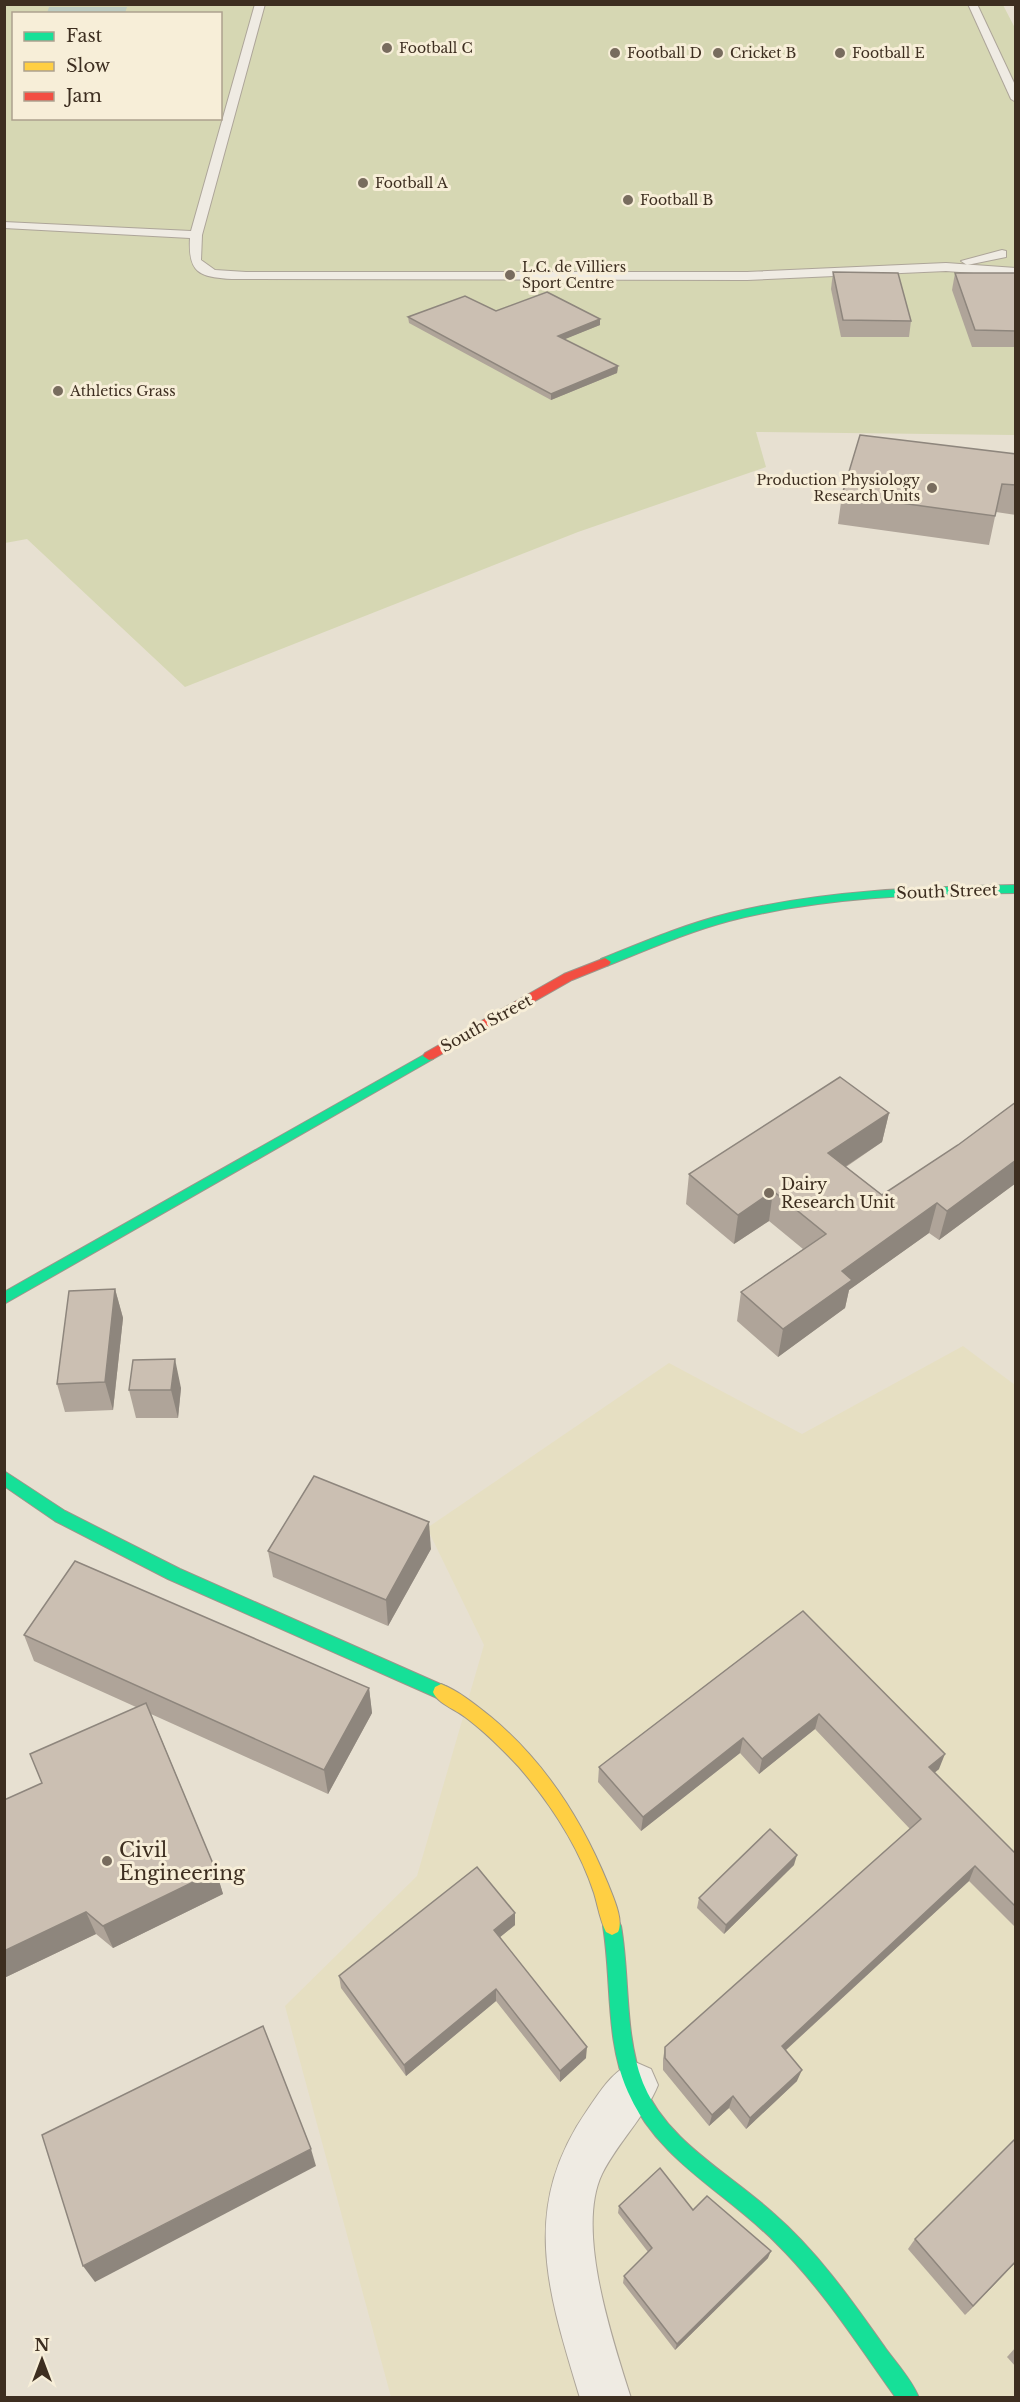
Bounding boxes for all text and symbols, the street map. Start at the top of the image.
legend [12,12,222,120]
text: Fast [66,25,103,47]
place label: Football C [399,39,473,57]
marker: Football C [380,41,394,55]
place label: Football D [627,44,702,62]
place label: Cricket B [730,44,797,62]
place label: Football E [852,44,925,62]
marker: Football D [608,46,622,60]
marker: Cricket B [711,46,725,60]
marker: Football E [833,46,847,60]
text: Slow [66,55,111,77]
text: Jam [64,85,102,107]
place label: Football A [375,174,448,192]
marker: Football A [356,176,370,190]
place label: Football B [640,191,713,209]
marker: Football B [621,193,635,207]
place label: L.C. de Villiers Sport Centre [522,258,626,292]
marker: L.C. de Villiers Sport Centre [503,268,517,282]
place label: Athletics Grass [69,382,176,400]
marker: Athletics Grass [51,384,65,398]
place label: Production Physiology Research Units [756,471,920,505]
marker: Production Physiology Research Units [925,481,939,495]
street label: South Street [896,879,998,903]
street label: South Street [437,990,535,1056]
place label: Dairy Research Unit [781,1174,895,1212]
marker: Dairy Research Unit [762,1186,776,1200]
place label: Civil Engineering [119,1838,246,1885]
marker: Civil Engineering [100,1854,114,1868]
north arrow [12,2330,72,2390]
text: N [34,2335,50,2355]

